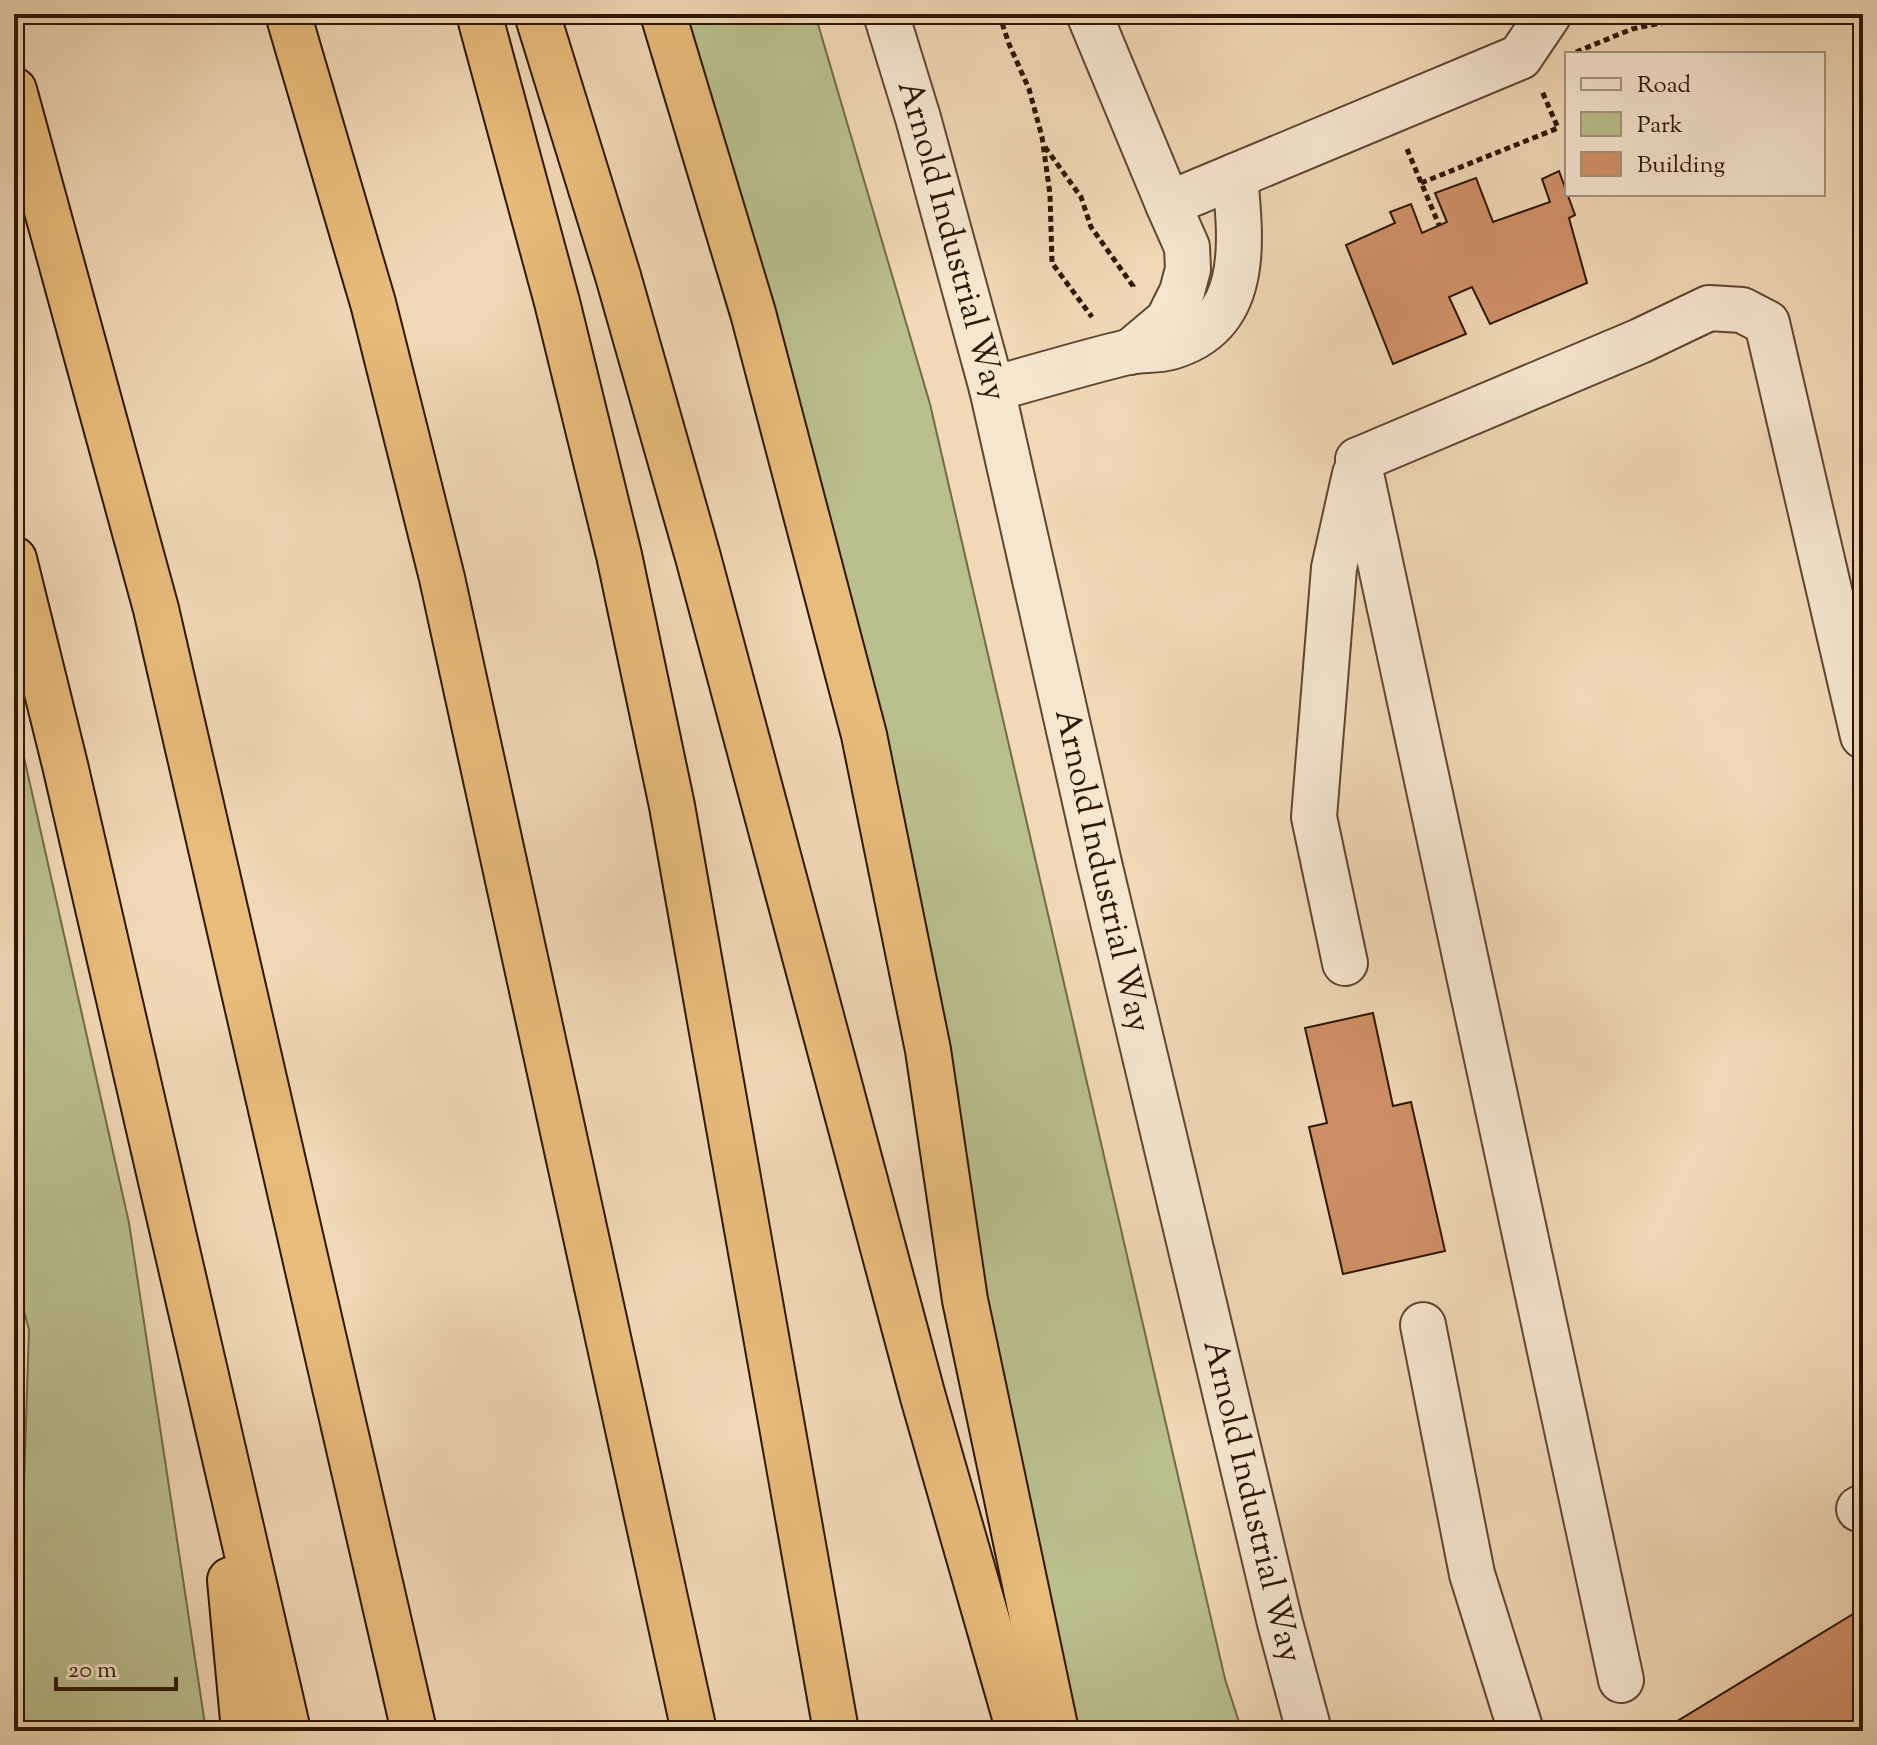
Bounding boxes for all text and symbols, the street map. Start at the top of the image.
legend [1565,52,1825,196]
text: Road [1637,69,1691,103]
street label: Arnold Industrial Way [883,74,1018,406]
text: Park [1637,109,1683,143]
text: Building [1637,149,1726,183]
street label: Arnold Industrial Way [1041,704,1163,1038]
street label: Arnold Industrial Way [1189,1335,1314,1668]
scale bar [56,1641,176,1691]
text: 20 m [68,1654,117,1688]

